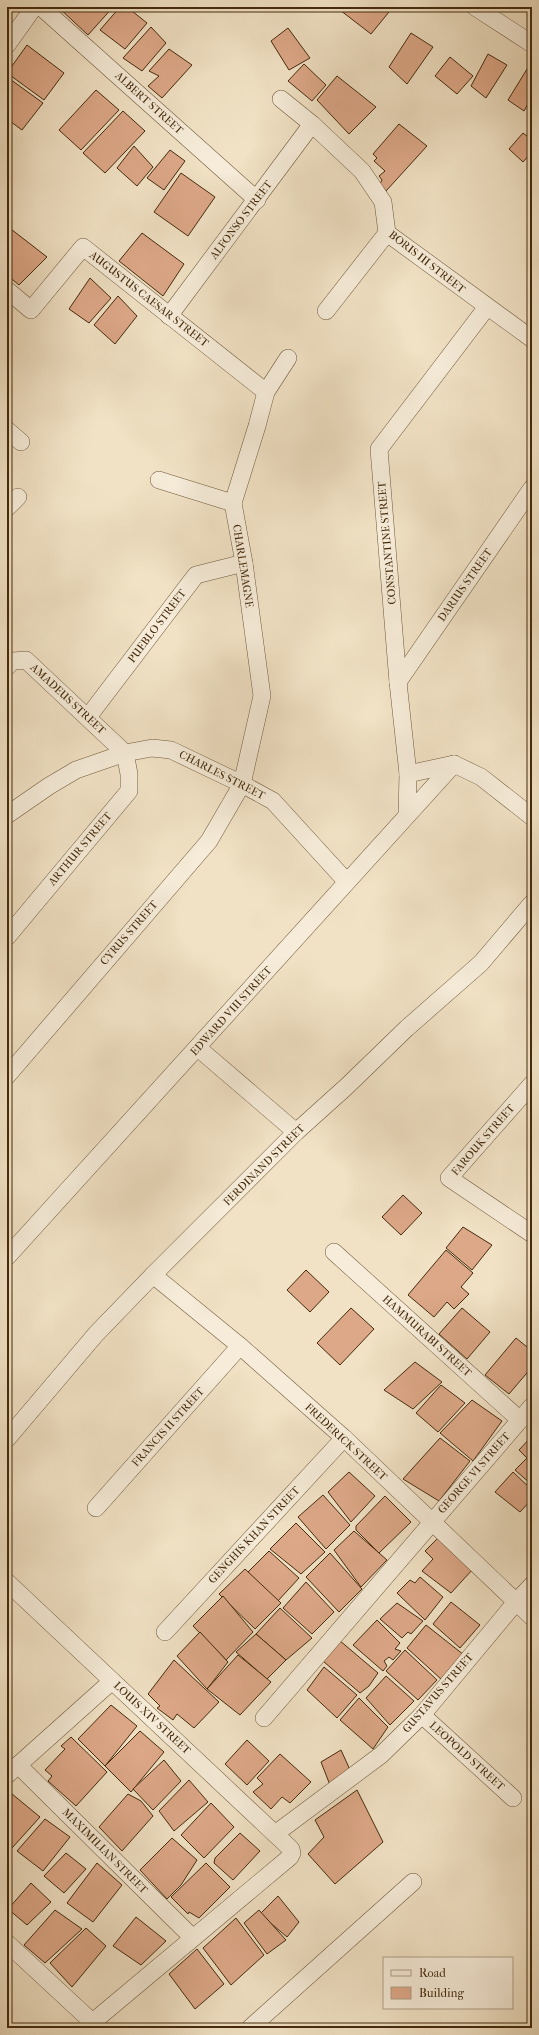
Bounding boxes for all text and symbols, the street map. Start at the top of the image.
street label: ALBERT STREET [112,68,186,137]
street label: ALFONSO STREET [207,178,275,263]
street label: BORIS III STREET [386,228,468,296]
street label: AUGUSTUS CAESAR STREET [86,248,212,350]
street label: CONSTANTINE STREET [375,480,399,605]
street label: CHARLEMAGNE [230,523,256,609]
street label: DARIUS STREET [435,546,495,624]
street label: PUEBLO STREET [125,586,189,665]
street label: AMADEUS STREET [27,660,109,738]
street label: CHARLES STREET [177,748,268,803]
street label: ARTHUR STREET [45,809,115,889]
street label: CYRUS STREET [98,898,161,968]
street label: EDWARD VIII STREET [188,963,275,1058]
street label: FAROUK STREET [449,1101,518,1178]
street label: FERDINAND STREET [221,1121,308,1208]
street label: HAMMURABI STREET [380,1293,475,1380]
street label: FRANCIS II STREET [129,1384,207,1469]
street label: FREDERICK STREET [302,1401,390,1484]
street label: GEORGE VI STREET [435,1429,513,1516]
street label: GENGHIS KHAN STREET [206,1483,303,1586]
street label: GUSTAVUS STREET [400,1650,477,1735]
street label: LOUIS XIV STREET [111,1679,194,1757]
street label: LEOPOLD STREET [427,1719,508,1793]
street label: MAXIMILIAN STREET [60,1806,151,1897]
legend [383,1957,513,2009]
text: Road [419,1966,446,1980]
text: Building [419,1986,464,2000]

